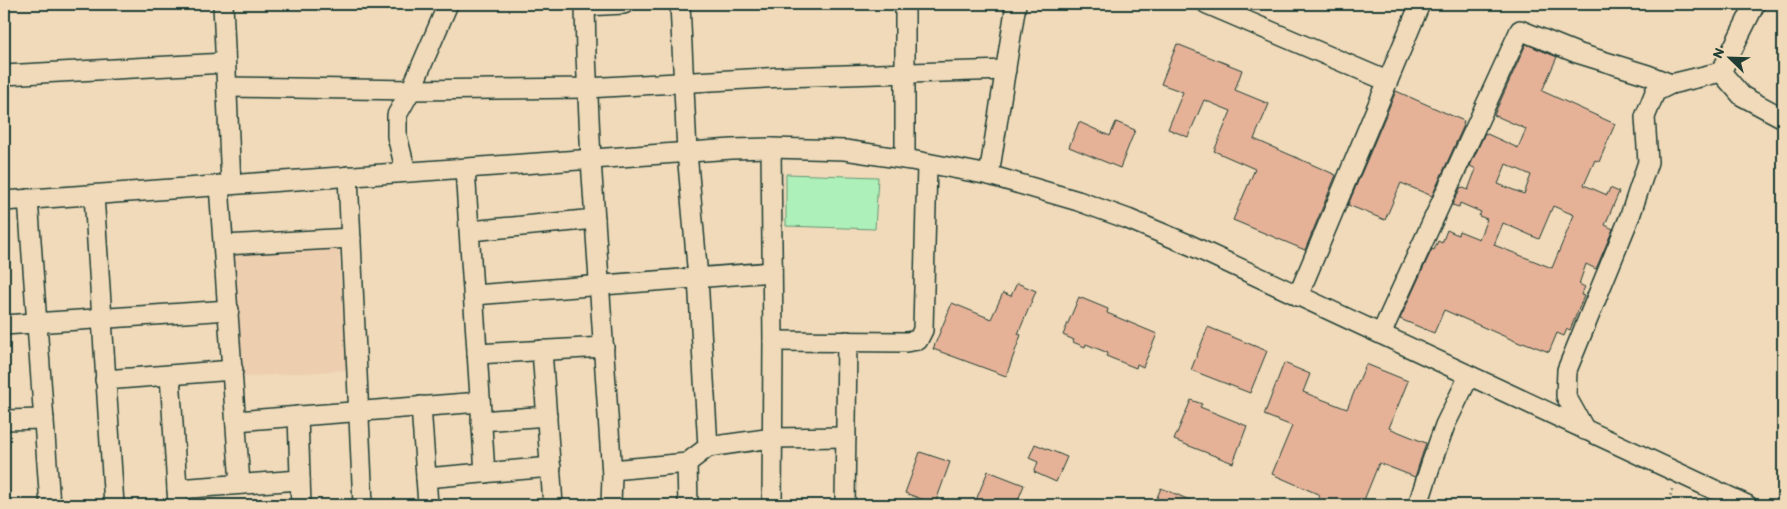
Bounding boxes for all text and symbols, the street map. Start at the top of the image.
north arrow [1704,32,1754,82]
text: N [1709,45,1728,61]

